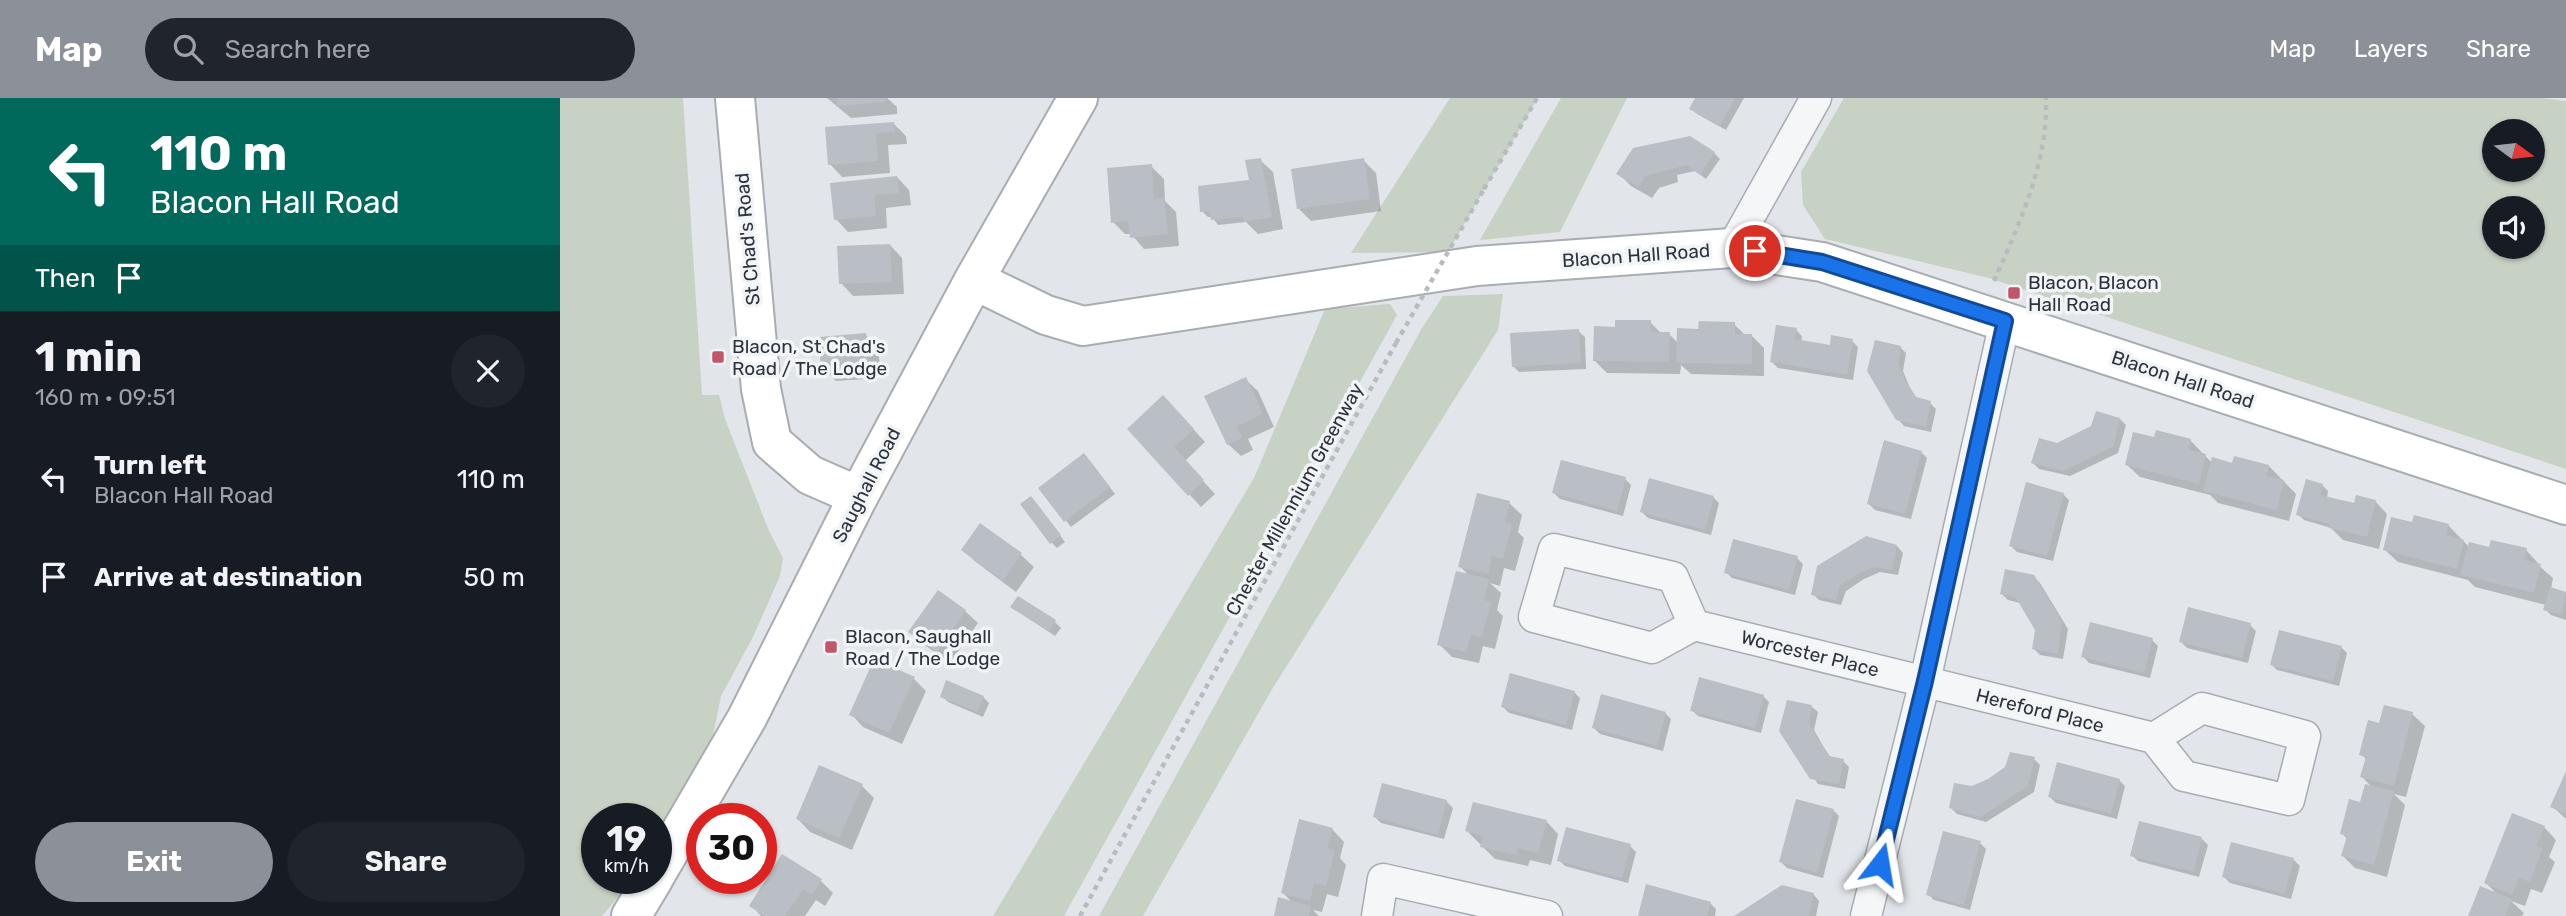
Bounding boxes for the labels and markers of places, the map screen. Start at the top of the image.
pin [1725,221,1785,281]
place label: Blacon, Blacon Hall Road [2028,271,2159,316]
marker: Blacon, Blacon Hall Road [2006,285,2022,301]
place label: Blacon, St Chad's Road / The Lodge [732,335,887,380]
marker: Blacon, St Chad's Road / The Lodge [710,349,726,365]
place label: Blacon, Saughall Road / The Lodge [845,625,1000,670]
marker: Blacon, Saughall Road / The Lodge [823,639,839,655]

